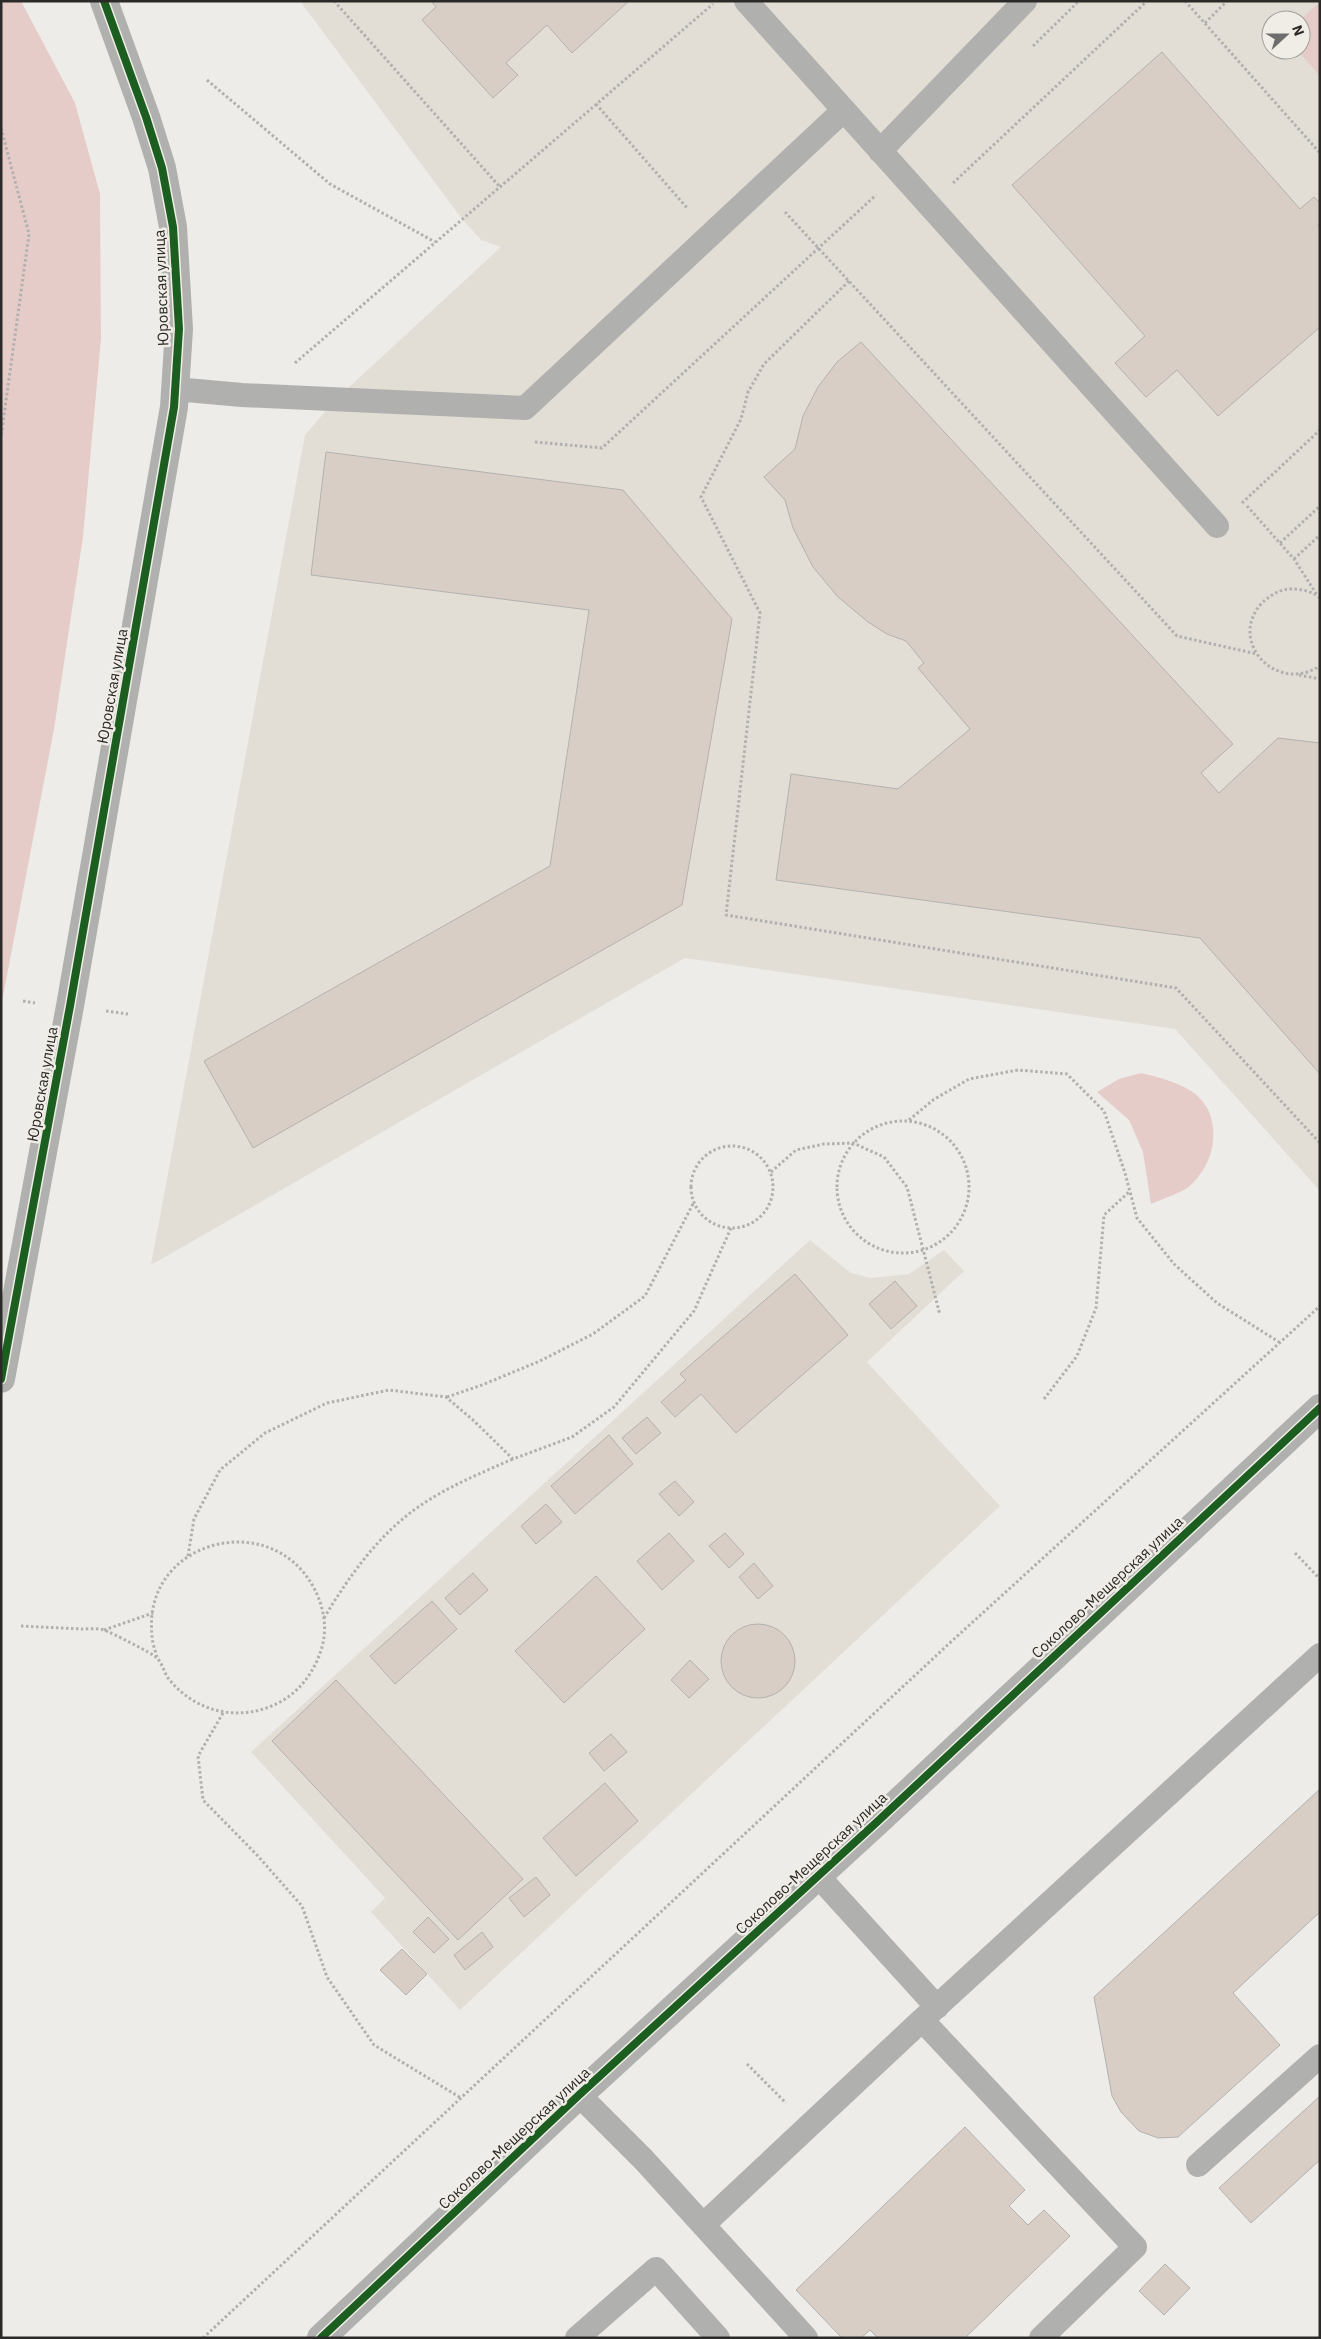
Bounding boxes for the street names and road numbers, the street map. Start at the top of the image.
street label: Юровская улица [149,229,173,347]
street label: Юровская улица [93,627,131,745]
street label: Юровская улица [23,1025,61,1143]
street label: Соколово-Мещерская улица [1027,1512,1187,1662]
street label: Соколово-Мещерская улица [731,1788,891,1938]
street label: Соколово-Мещерская улица [434,2063,594,2213]

